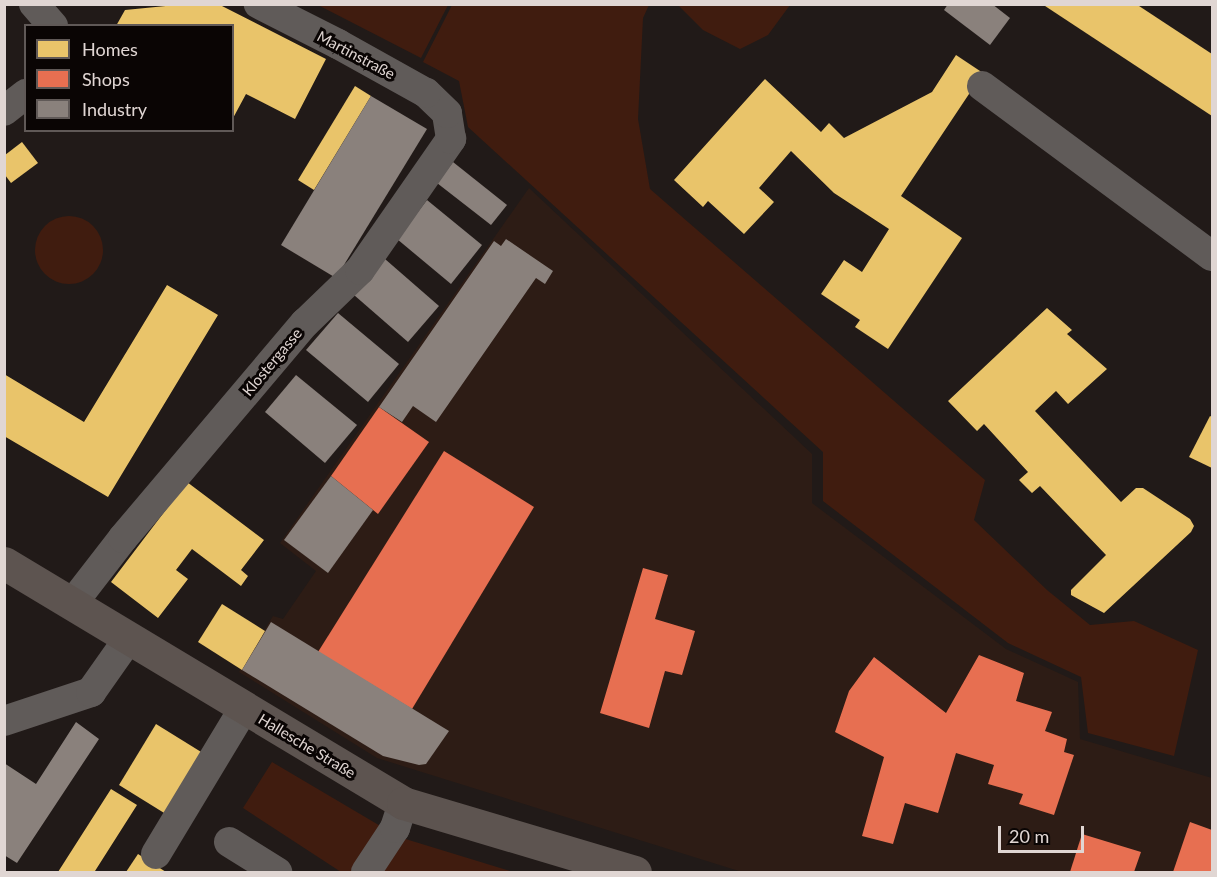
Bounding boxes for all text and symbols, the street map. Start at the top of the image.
legend [24,24,234,132]
street label: Martinstraße [314,27,398,83]
text: Homes [82,38,138,60]
text: Shops [82,68,130,90]
text: Industry [82,98,147,120]
street label: Klostergasse [238,324,306,400]
street label: Hallesche Straße [255,710,359,782]
scale bar [1001,814,1086,852]
text: 20 m [1009,825,1049,847]

